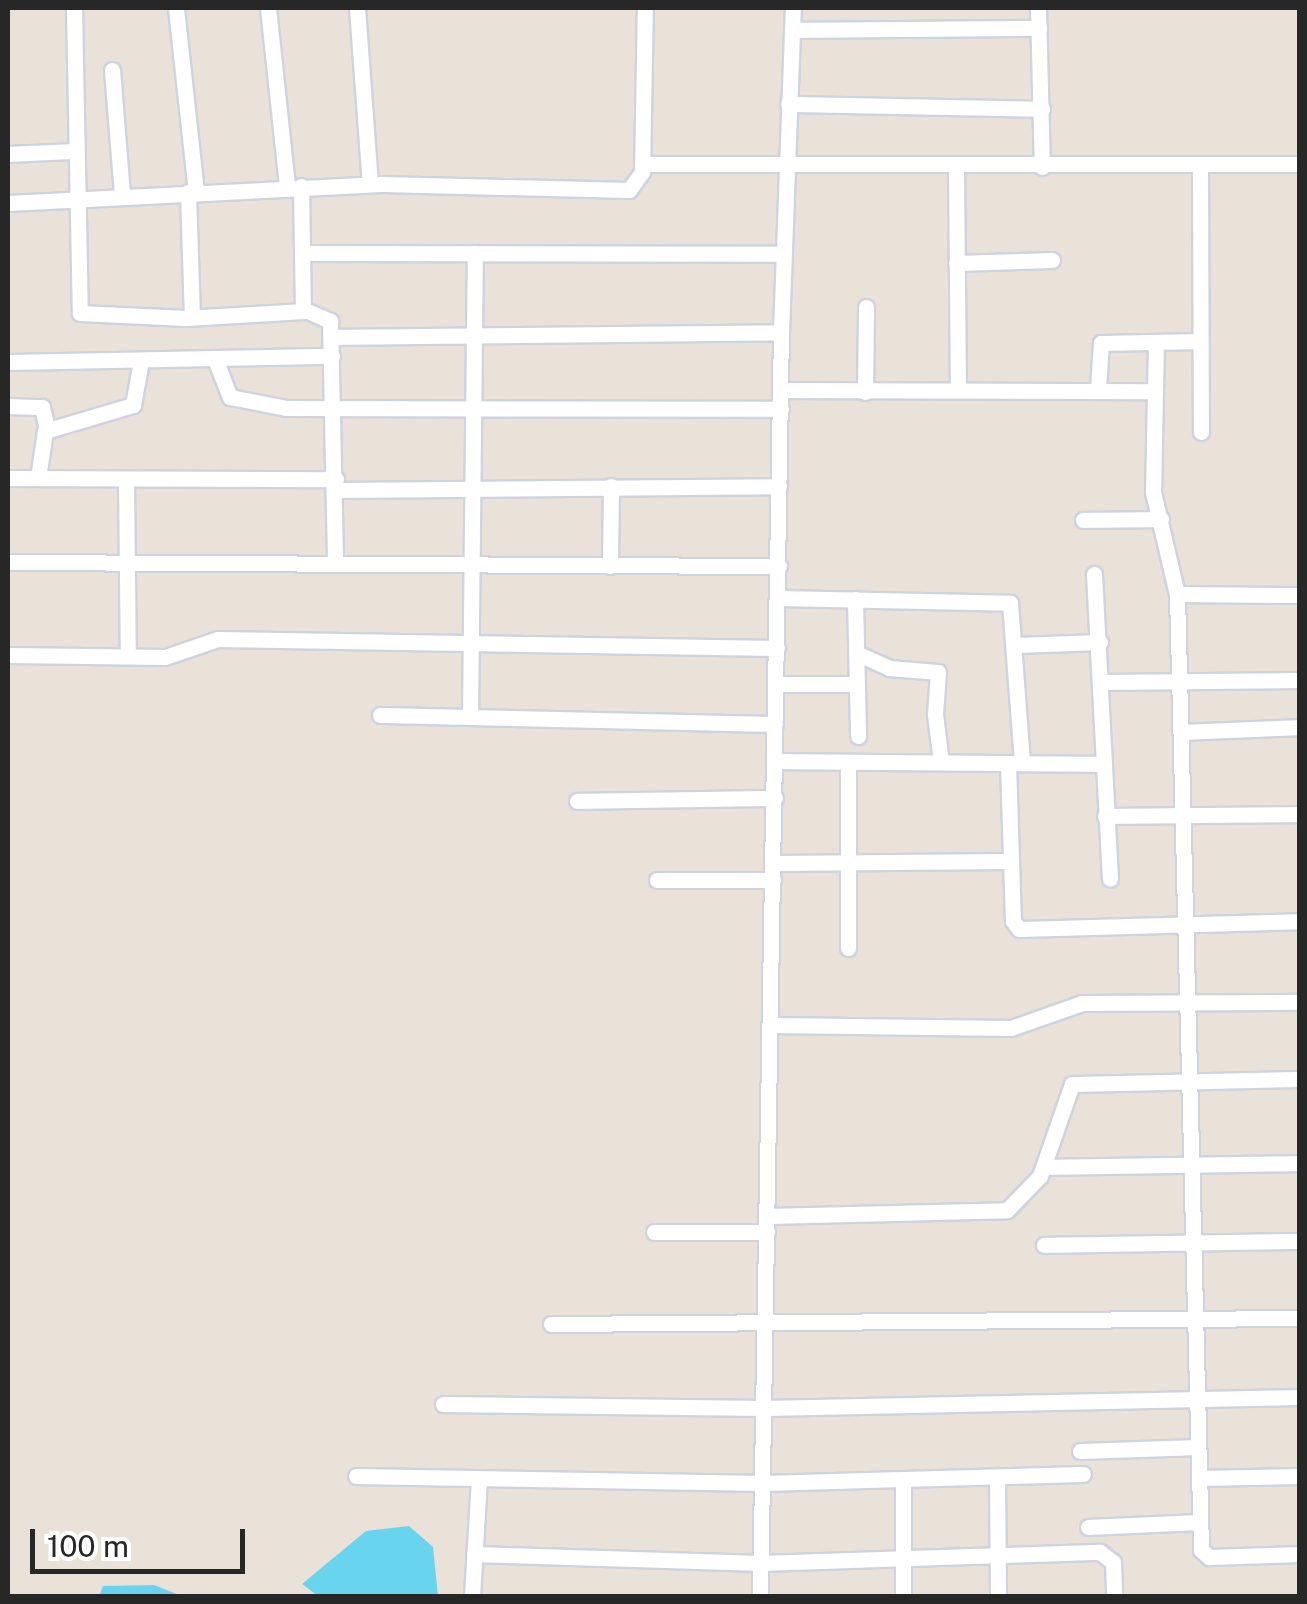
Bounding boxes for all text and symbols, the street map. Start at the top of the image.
scale bar [35,1509,250,1571]
text: 100 m [47,1528,129,1564]

